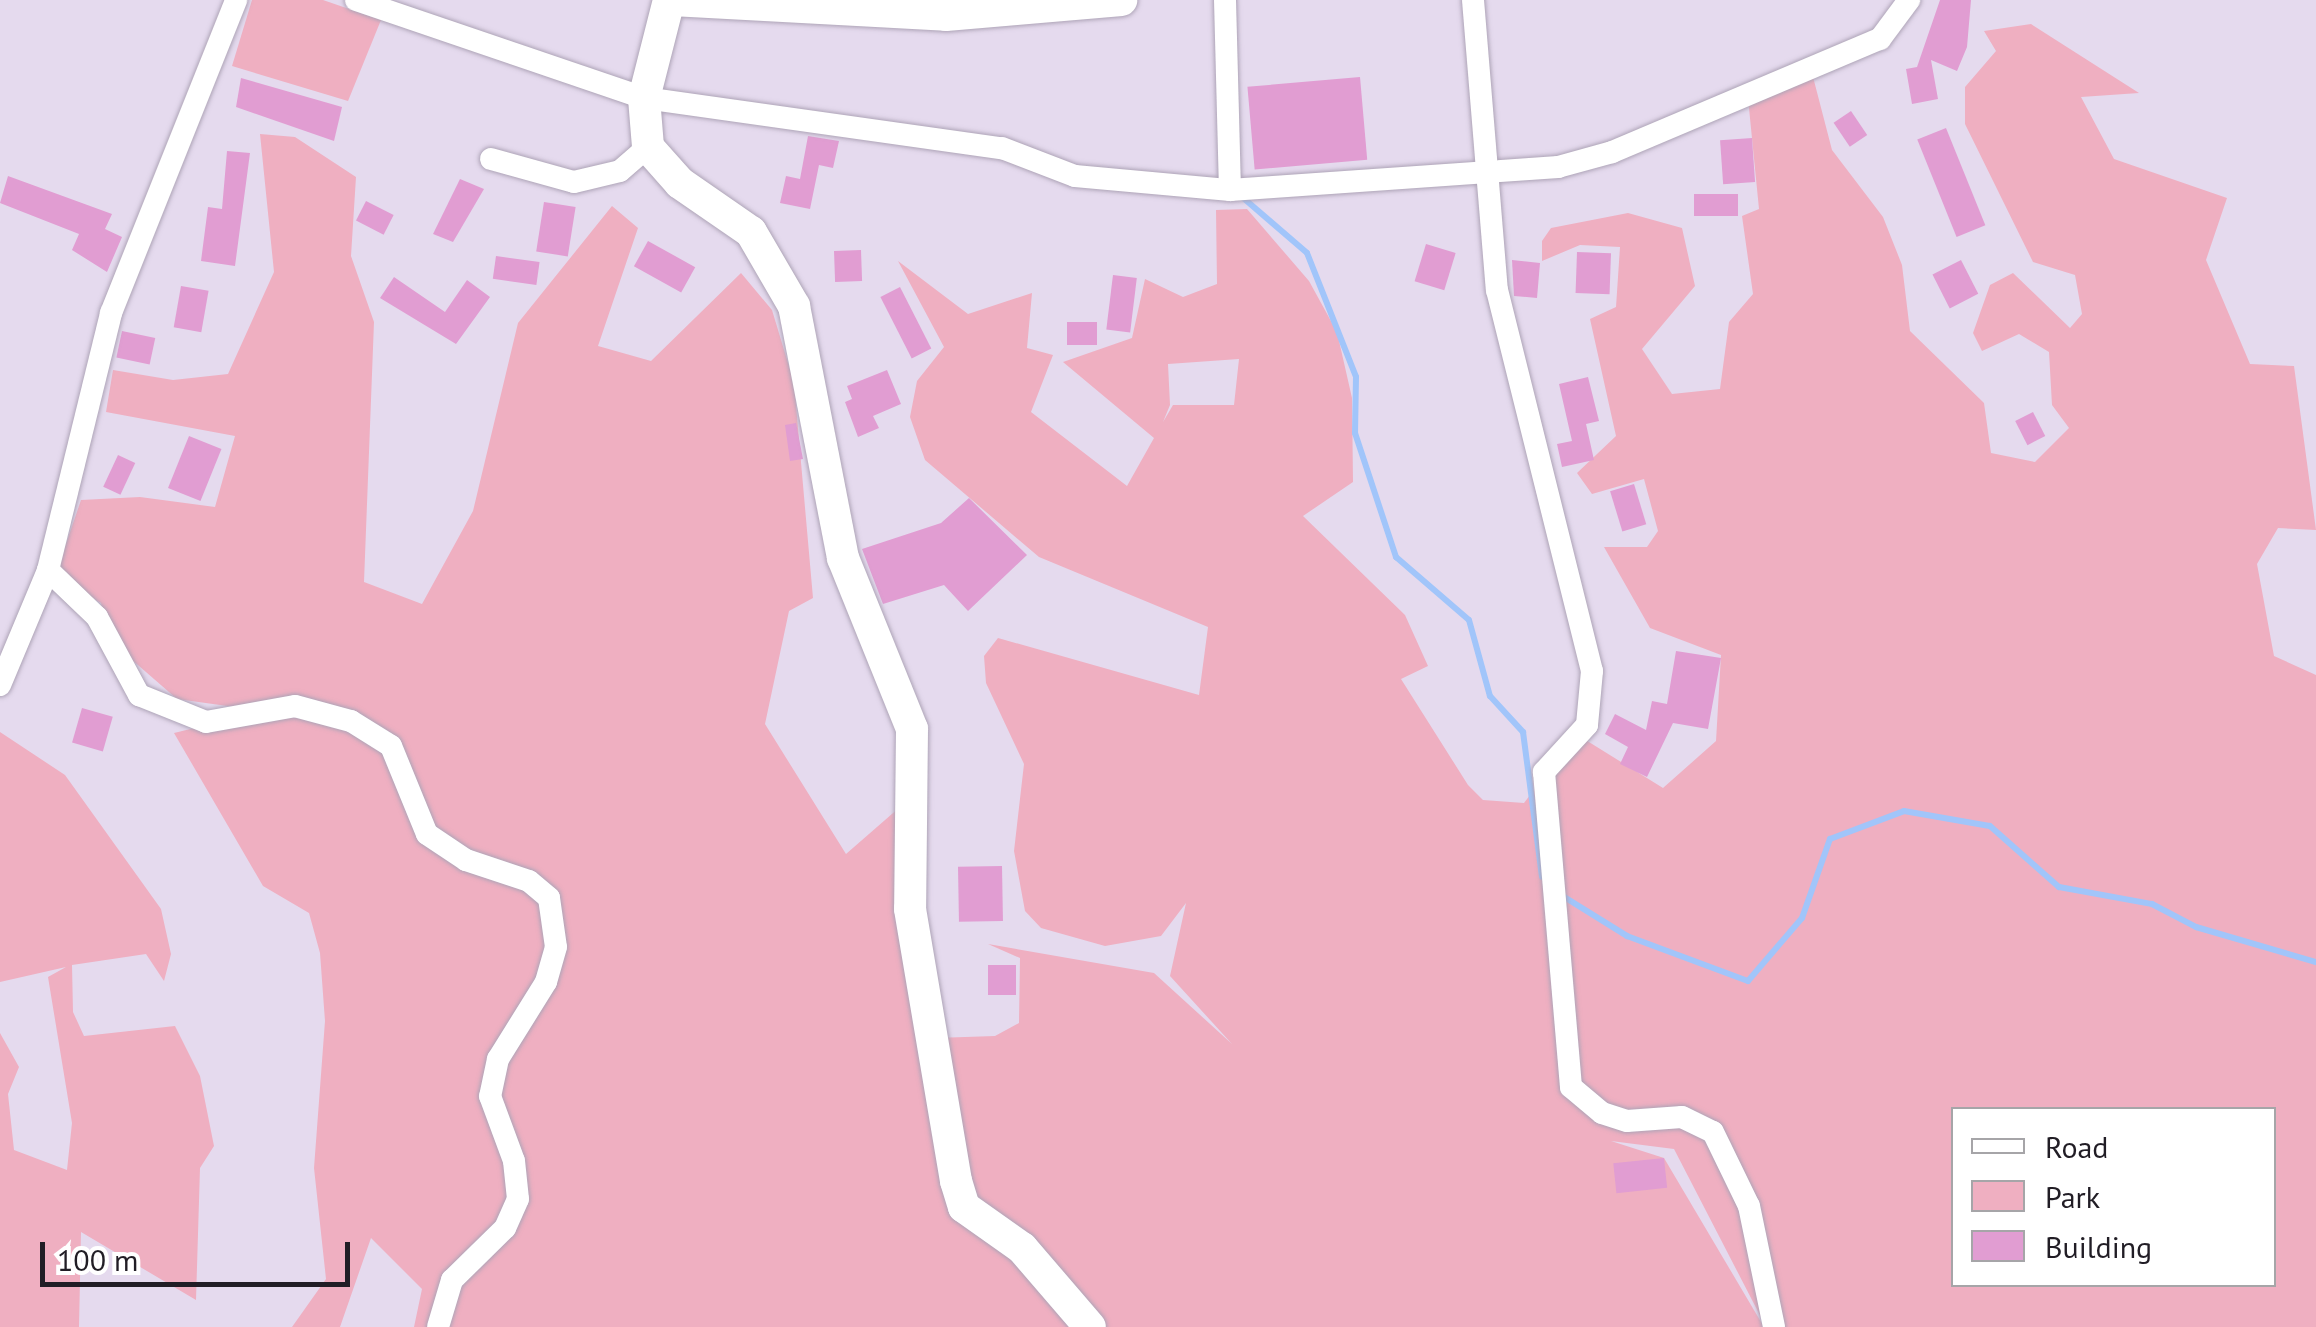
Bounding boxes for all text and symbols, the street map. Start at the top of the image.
legend [1951,1107,2276,1287]
text: Road [2045,1127,2109,1166]
text: Park [2045,1177,2100,1216]
scale bar [45,1222,355,1284]
text: Building [2045,1227,2152,1266]
text: 100 m [57,1240,138,1279]

